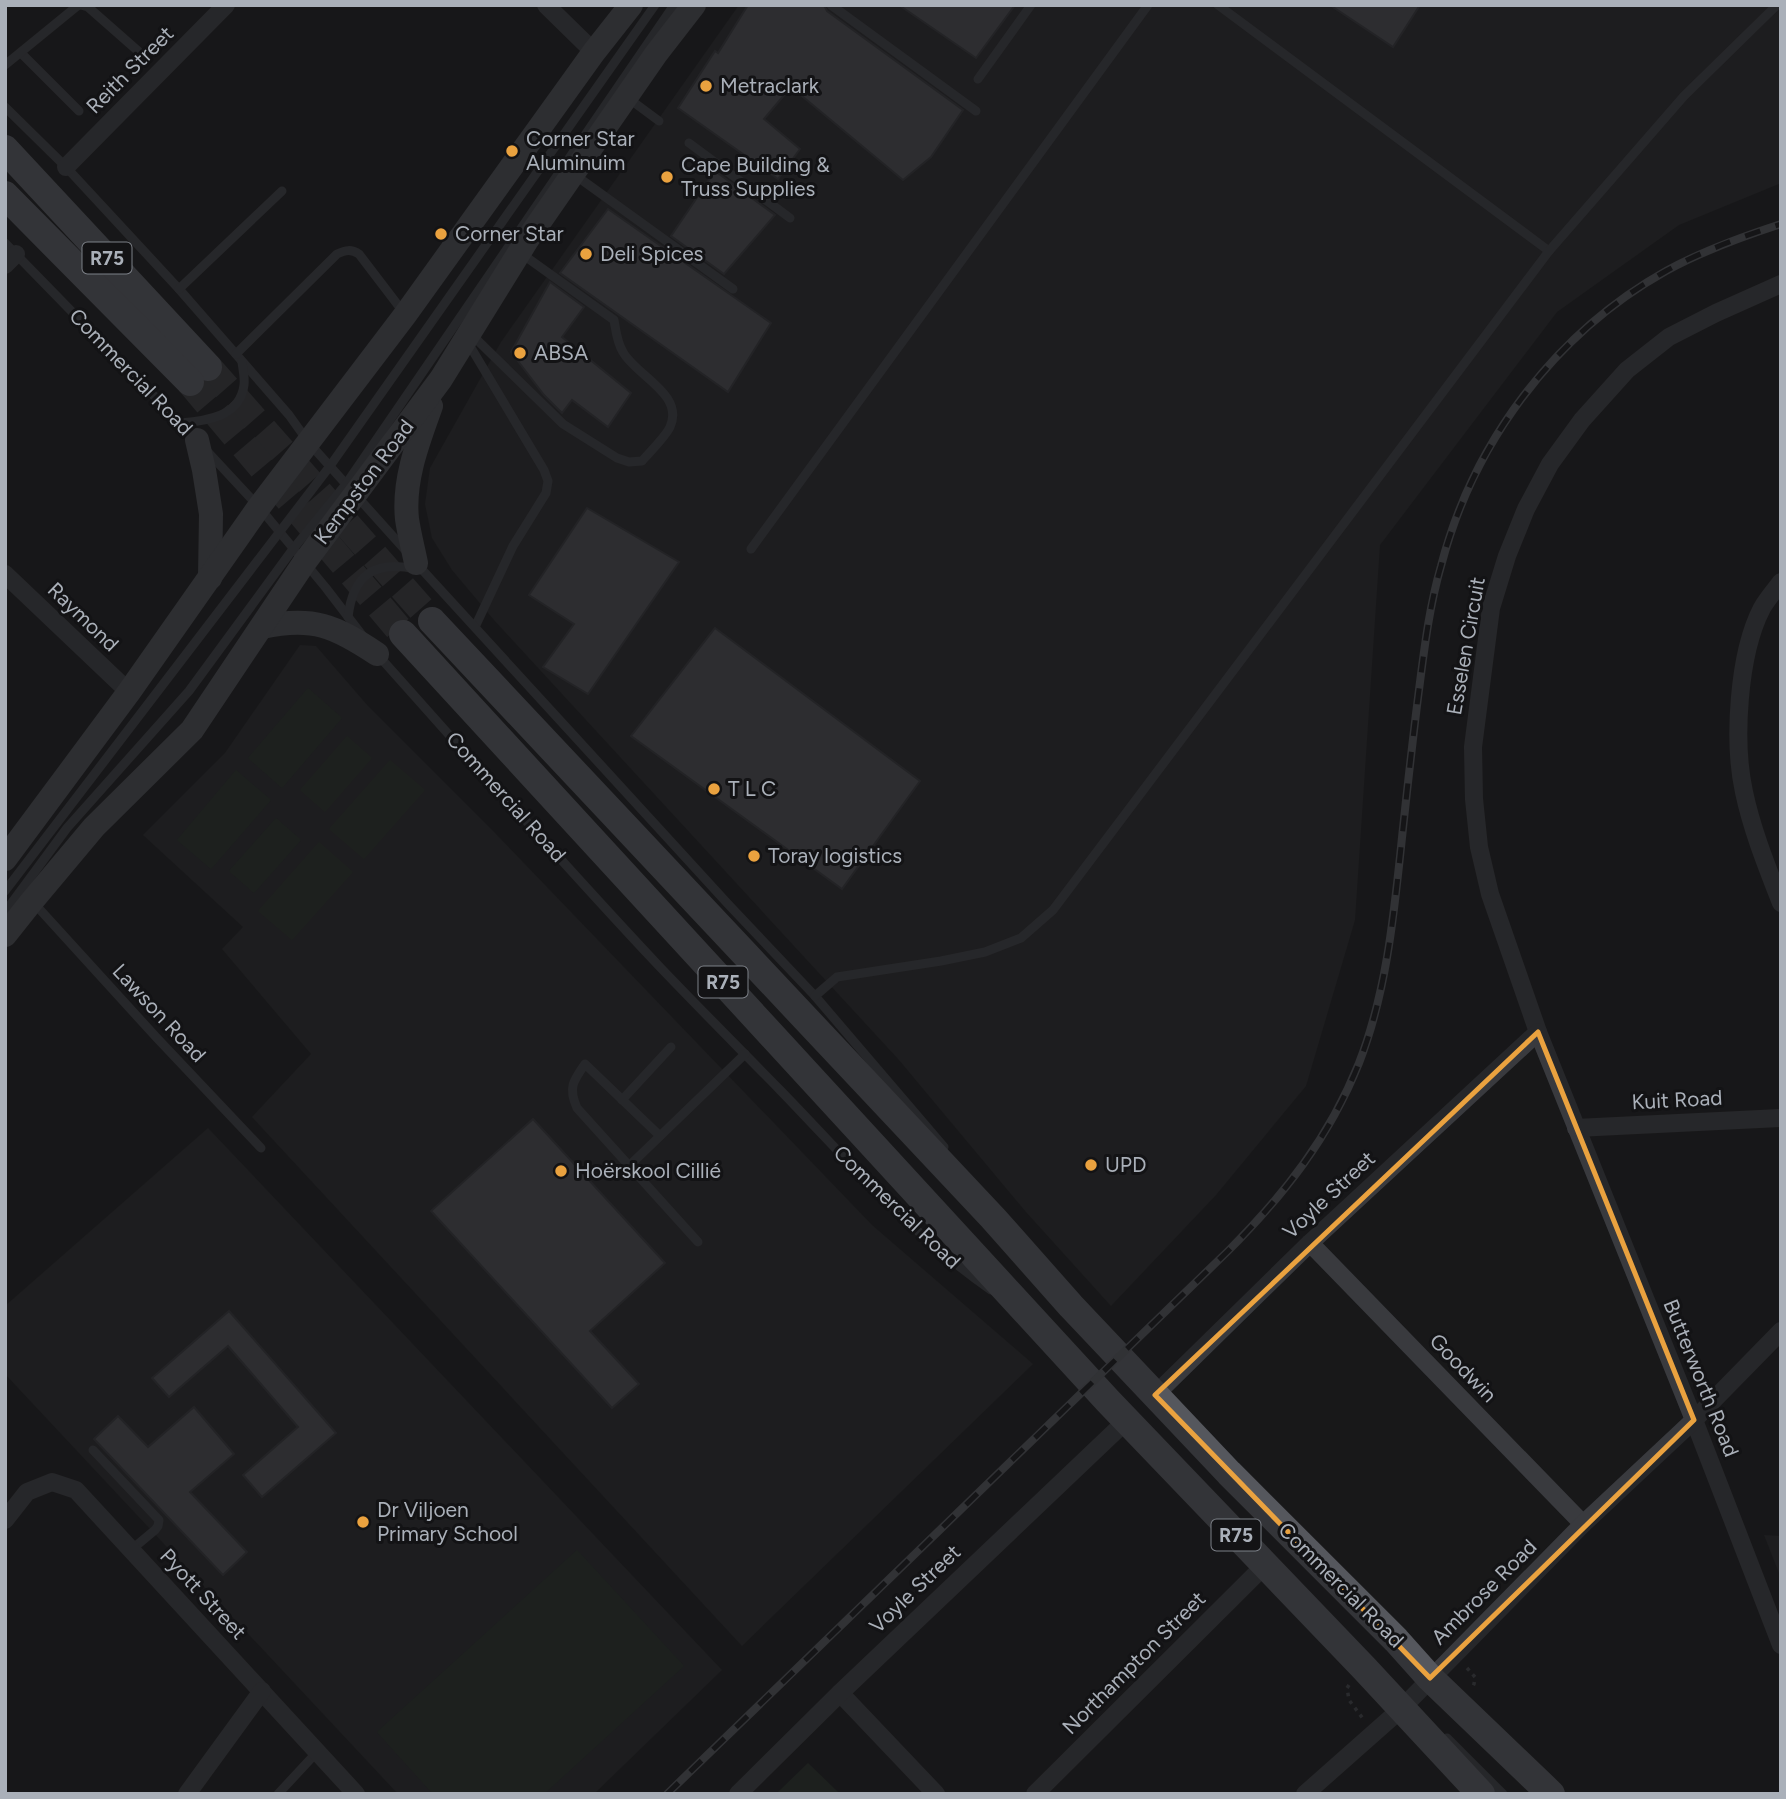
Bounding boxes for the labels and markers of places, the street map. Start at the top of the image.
place label: Metraclark [720,73,820,98]
marker: Metraclark [698,78,714,94]
place label: Corner Star Aluminuim [526,126,634,175]
marker: Corner Star Aluminuim [504,143,520,159]
place label: Cape Building & Truss Supplies [681,152,830,201]
marker: Cape Building & Truss Supplies [659,169,675,185]
place label: Corner Star [455,221,563,246]
marker: Corner Star [433,226,449,242]
place label: Deli Spices [600,241,703,266]
marker: Deli Spices [578,246,594,262]
place label: ABSA [534,340,588,365]
marker: ABSA [512,345,528,361]
place label: T L C [728,776,776,801]
marker: T L C [706,781,722,797]
place label: Toray logistics [768,843,902,868]
marker: Toray logistics [746,848,762,864]
place label: UPD [1105,1152,1146,1177]
marker: UPD [1083,1157,1099,1173]
place label: Hoërskool Cillié [575,1158,721,1183]
marker: Hoërskool Cillié [553,1163,569,1179]
place label: Dr Viljoen Primary School [377,1497,518,1546]
marker: Dr Viljoen Primary School [355,1514,371,1530]

